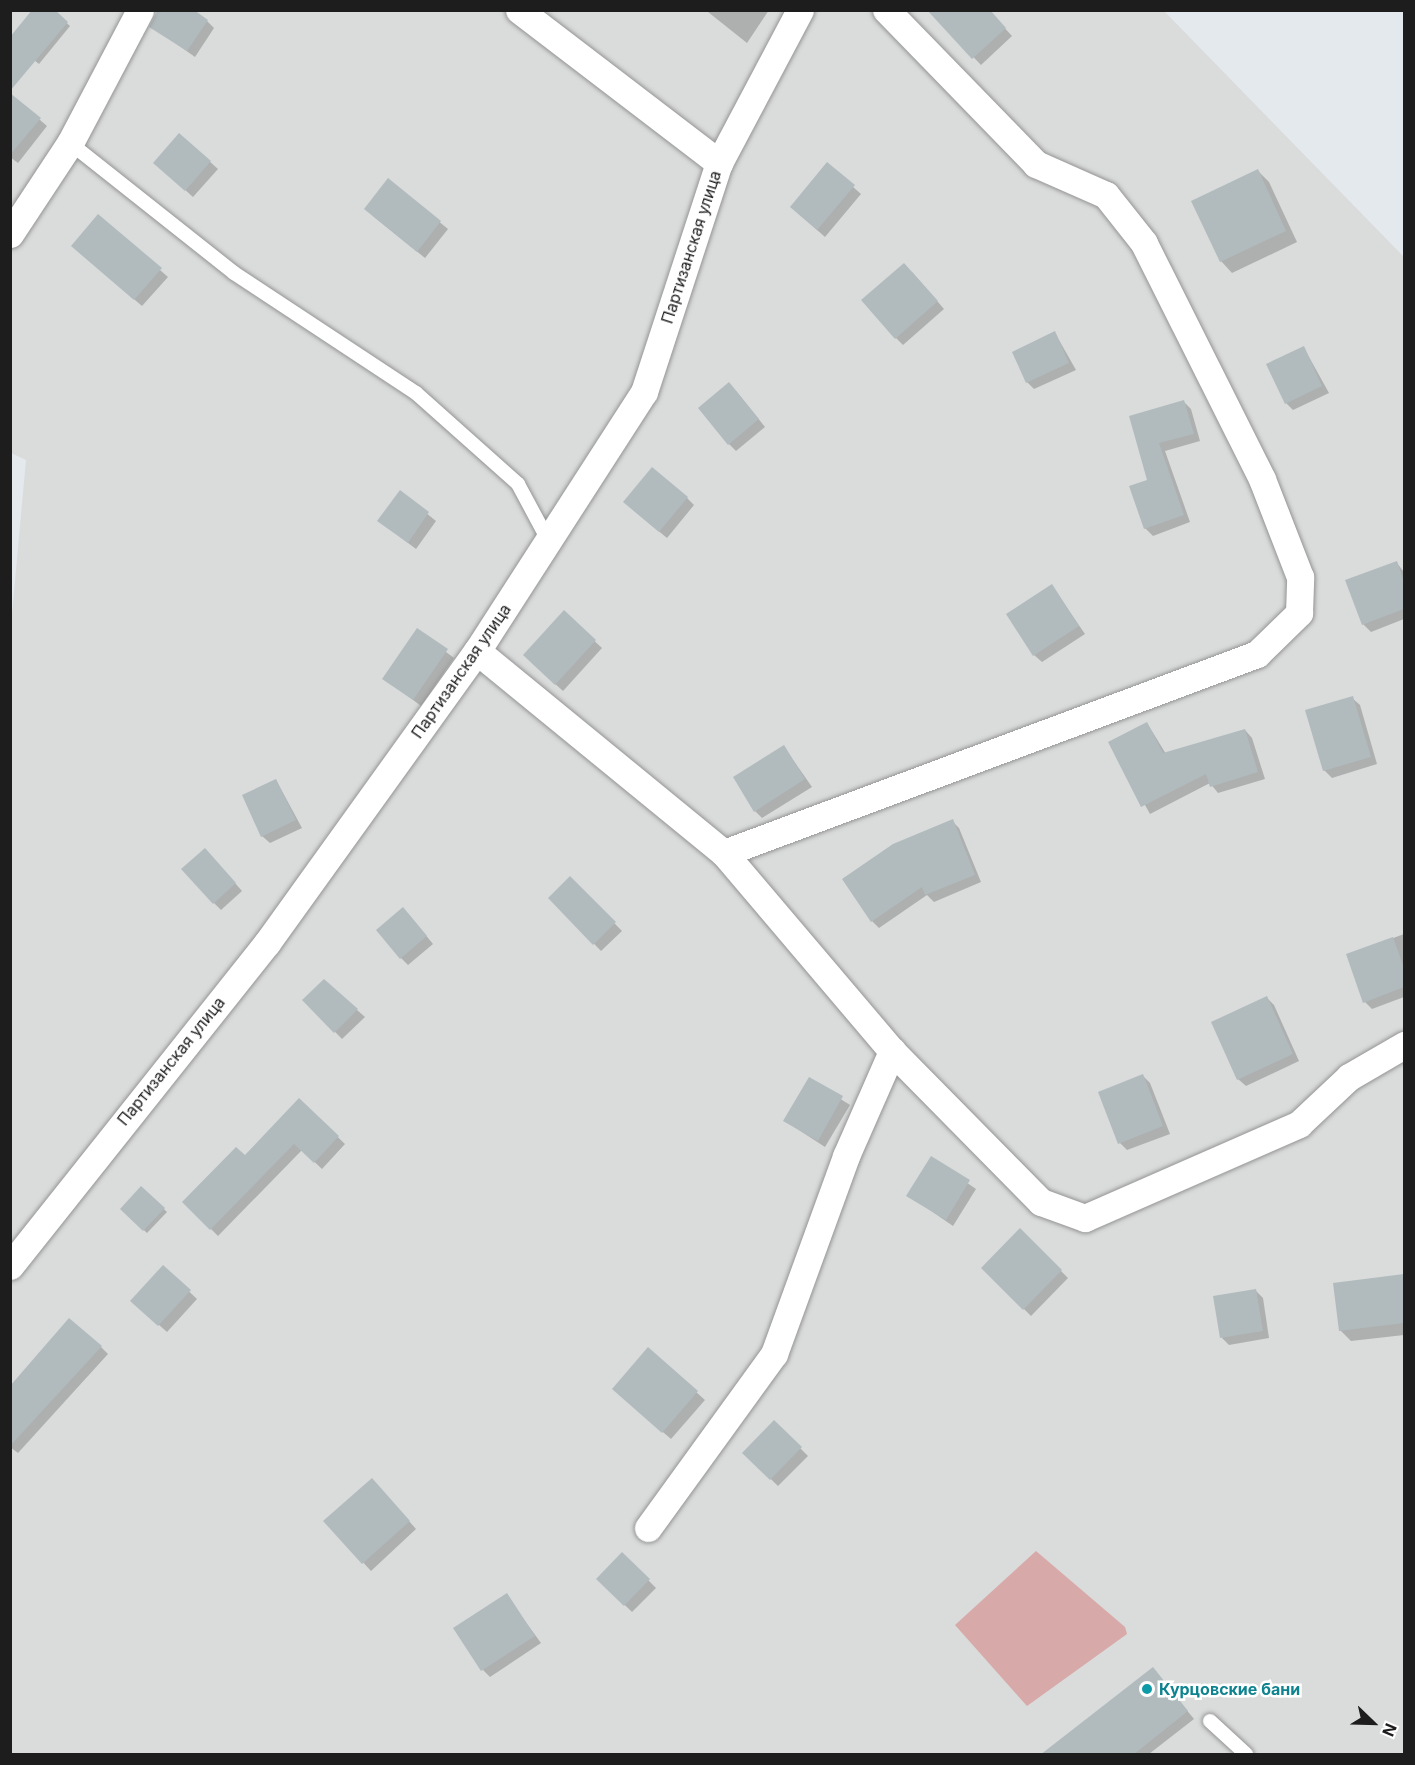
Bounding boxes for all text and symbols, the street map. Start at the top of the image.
street label: Партизанская улица [657,168,725,326]
street label: Партизанская улица [407,600,515,742]
street label: Партизанская улица [113,993,229,1129]
place label: Курцовские бани [1159,1679,1300,1699]
marker: Курцовские бани [1140,1682,1154,1696]
north arrow [1343,1693,1403,1753]
text: N [1378,1721,1401,1740]

